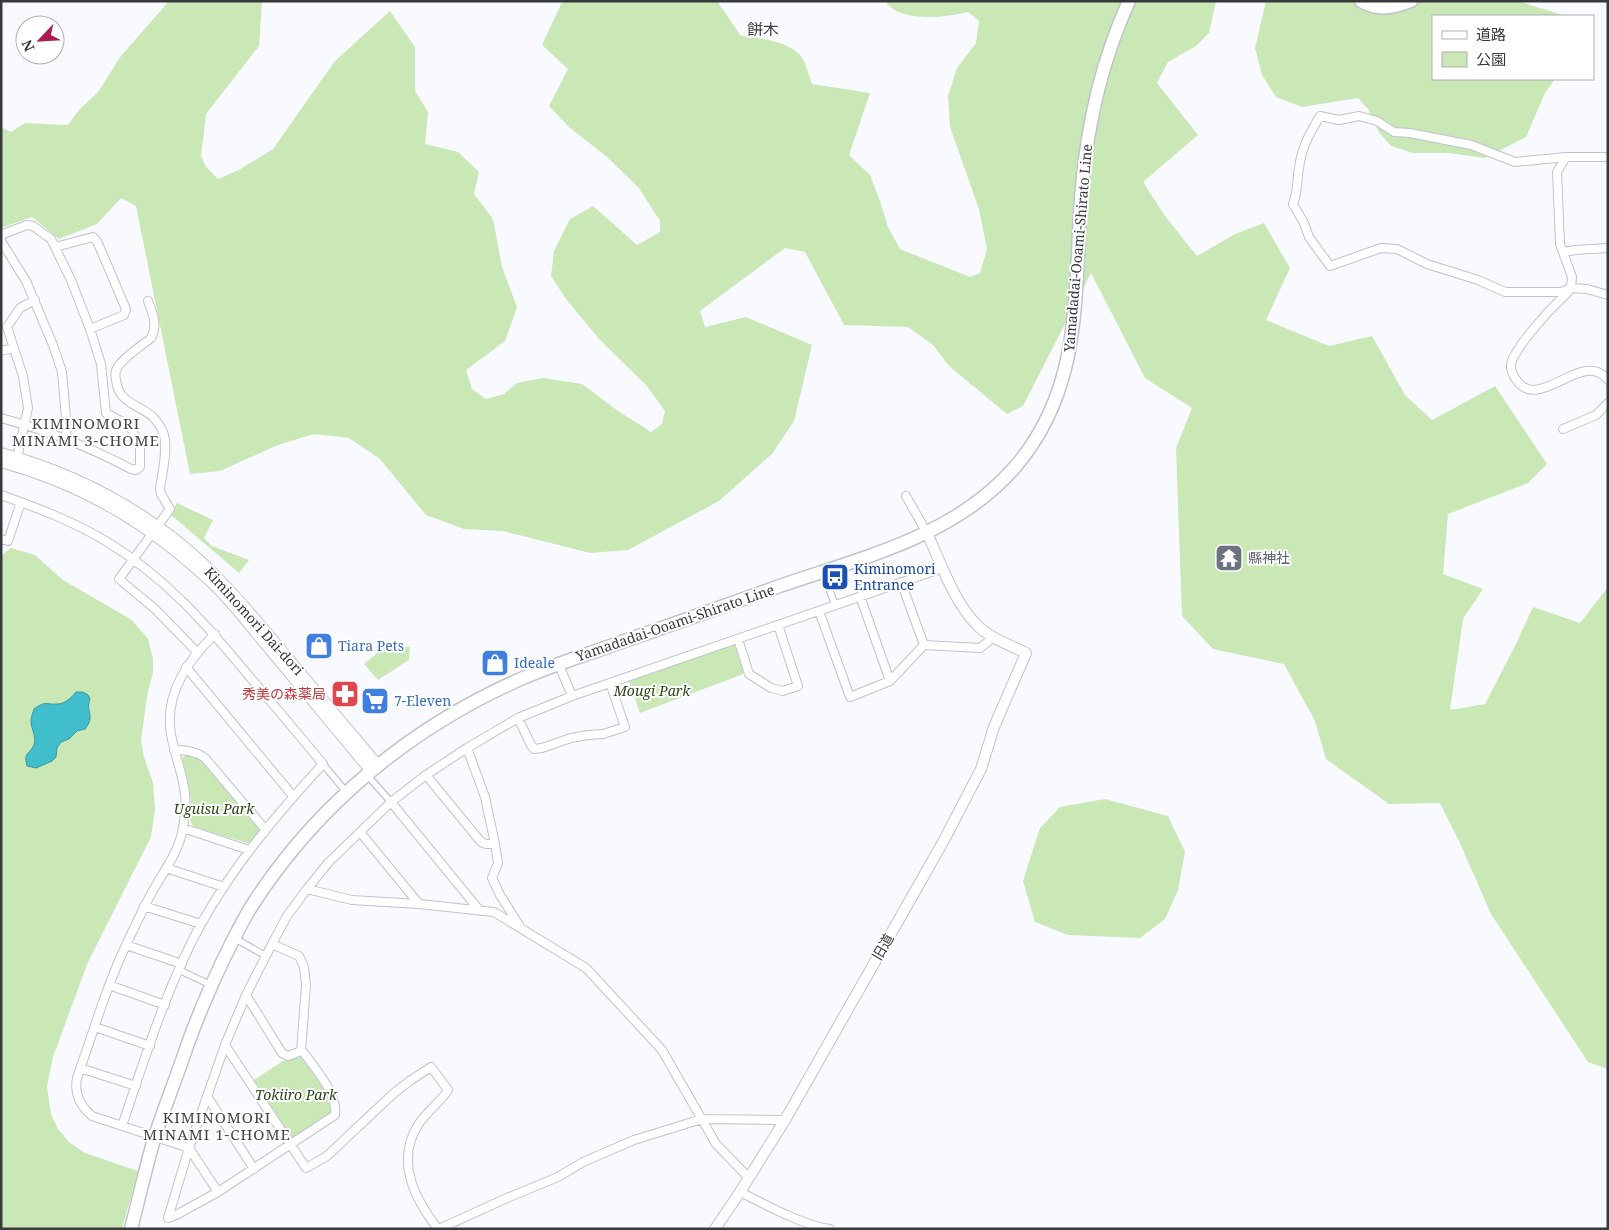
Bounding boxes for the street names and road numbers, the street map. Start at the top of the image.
street label: Yamadadai-Ooami-Shirato Line [1059,143,1096,354]
street label: Kiminomori Dai-dori [201,562,309,679]
street label: Yamadadai-Ooami-Shirato Line [572,580,777,666]
street label: 旧道 [867,930,898,964]

